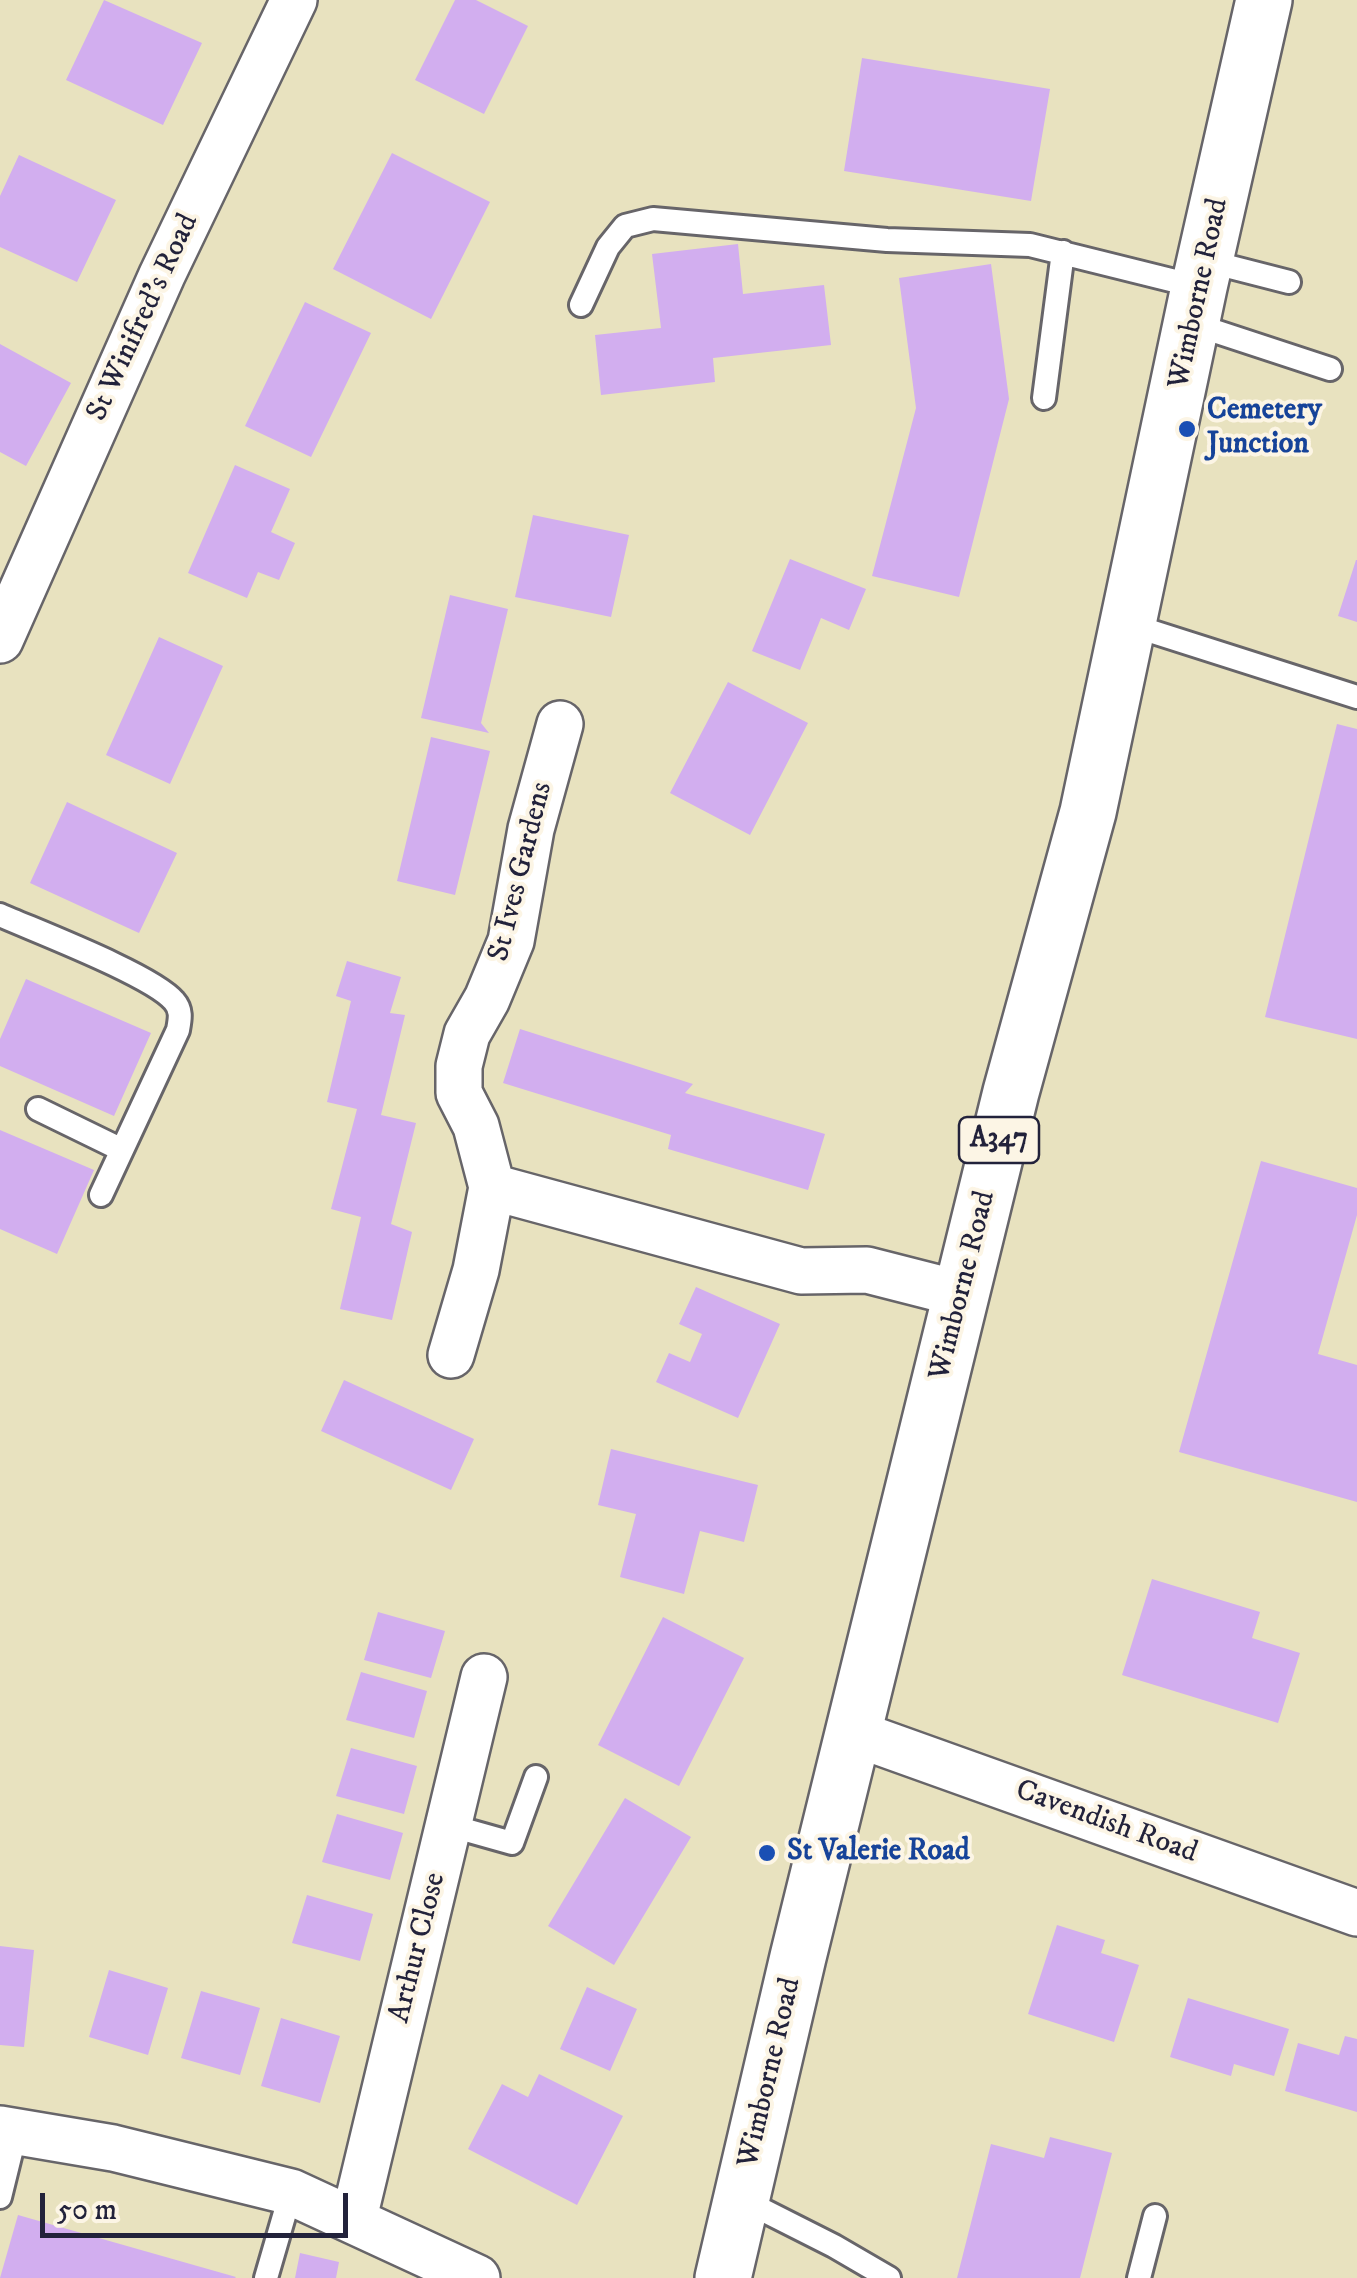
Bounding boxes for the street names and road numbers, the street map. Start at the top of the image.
street label: Wimborne Road [1162,195,1238,393]
street label: St Winifred's Road [80,209,208,427]
street label: St Ives Gardens [482,779,562,965]
road number: A347 [959,1117,1039,1163]
street label: Wimborne Road [923,1188,1005,1384]
street label: Cavendish Road [1010,1773,1202,1873]
street label: Arthur Close [383,1869,455,2027]
street label: Wimborne Road [732,1974,810,2172]

